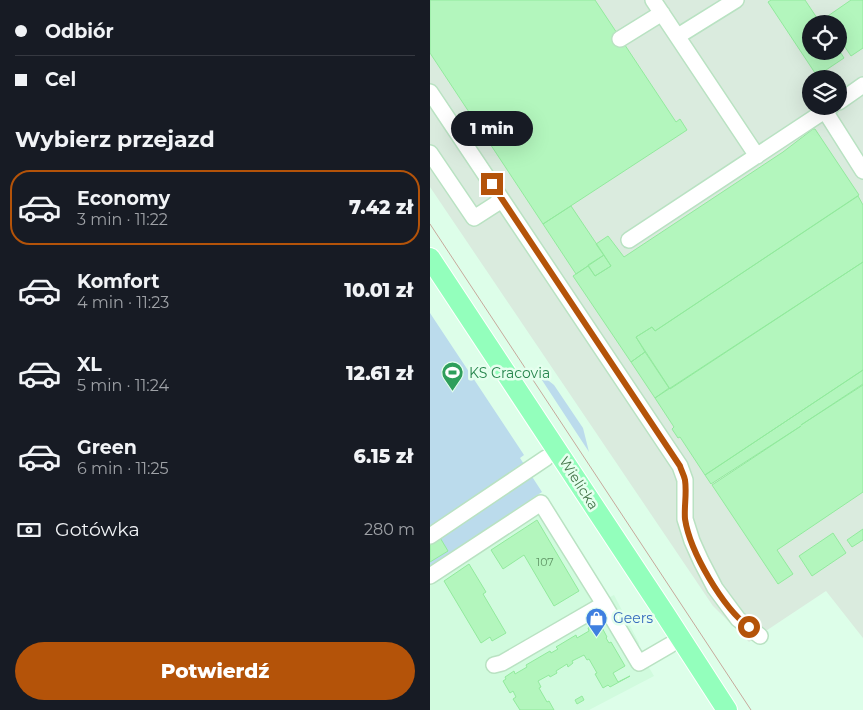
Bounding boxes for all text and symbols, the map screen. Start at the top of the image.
map controls [802,15,847,115]
button: locate [802,15,847,60]
text: Odbiór [45,20,114,43]
text: Cel [45,68,76,91]
button: layers [802,70,847,115]
callout: 1 min [451,111,533,146]
text: 1 min [470,119,514,138]
text: Wybierz przejazd [15,126,215,153]
route end [481,173,503,195]
icon: car [17,185,62,230]
text: Economy [77,187,170,210]
text: 7.42 zł [349,196,413,219]
text: 3 min · 11:22 [77,210,168,229]
icon: car [17,268,62,313]
text: Komfort [77,270,159,293]
text: 10.01 zł [344,279,413,302]
text: 4 min · 11:23 [77,293,169,312]
icon: car [17,351,62,396]
text: XL [77,353,102,376]
sports icon: KS Cracovia [441,361,465,392]
text: 12.61 zł [346,362,413,385]
place label: KS Cracovia [469,364,550,382]
text: 5 min · 11:24 [77,376,169,395]
icon: car [17,434,62,479]
text: Green [77,436,137,459]
text: 6.15 zł [354,445,413,468]
street label: Wielicka [555,453,603,513]
text: 6 min · 11:25 [77,459,169,478]
icon: cash [15,516,43,544]
text: Gotówka [55,518,140,541]
text: 280 m [364,520,415,539]
house number: 107 [536,555,554,569]
shop icon: Geers [585,606,609,637]
place label: Geers [613,609,653,627]
route start [738,616,760,638]
button: Potwierdź [15,642,415,700]

